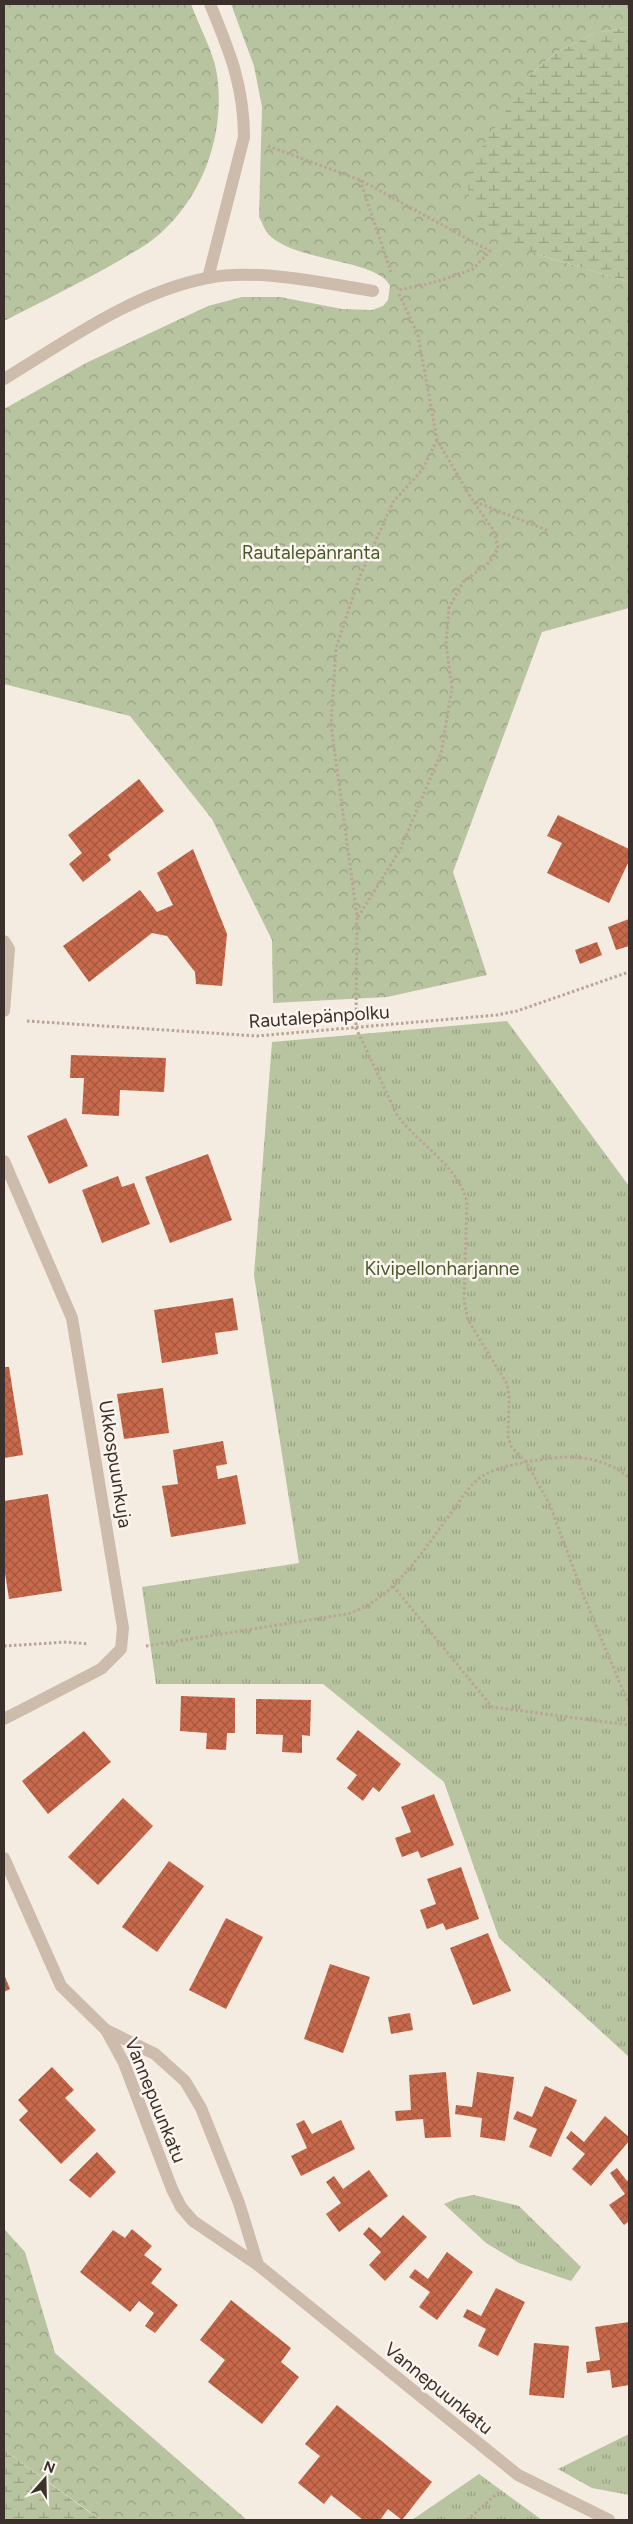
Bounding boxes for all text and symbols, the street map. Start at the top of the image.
park label: Rautalepänranta [242,541,380,564]
street label: Rautalepänpolku [248,1000,390,1033]
park label: Kivipellonharjanne [365,1257,519,1280]
street label: Ukkospuunkuja [94,1398,137,1530]
street label: Vannepuunkatu [120,2034,191,2166]
street label: Vannepuunkatu [380,2338,498,2439]
north arrow [20,2454,70,2504]
text: N [41,2457,57,2477]

